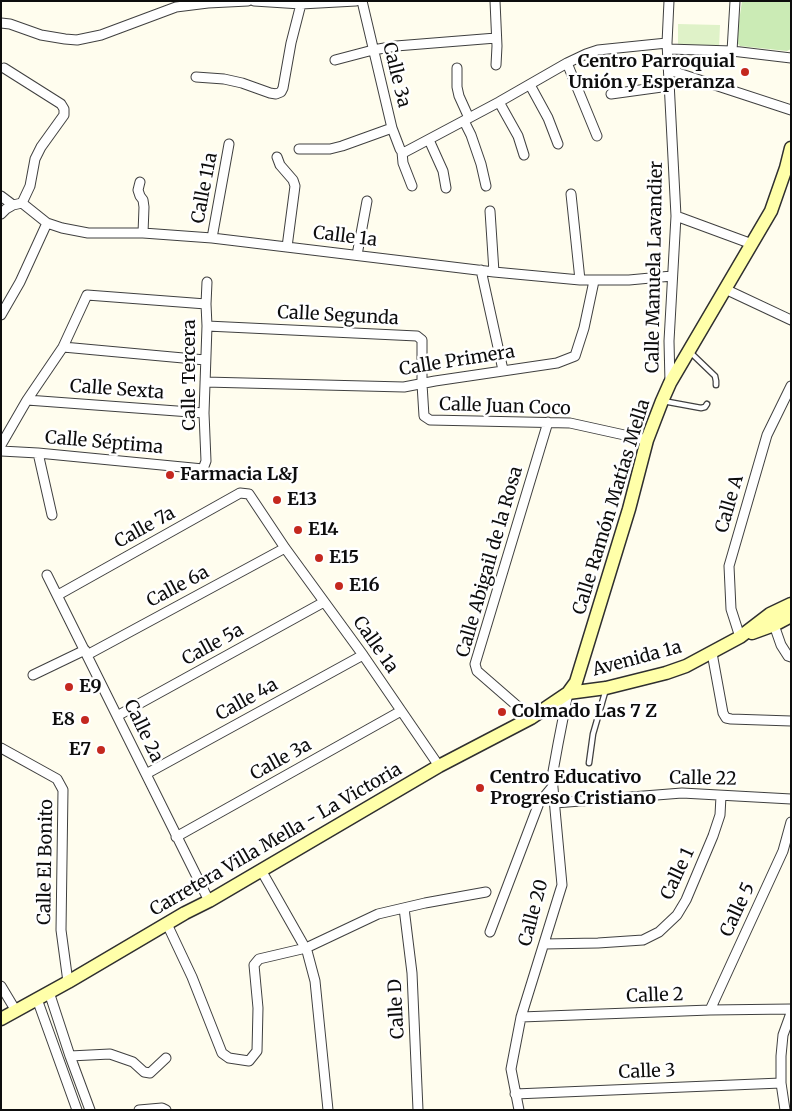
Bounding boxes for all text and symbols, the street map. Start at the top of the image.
street label: Calle 3a [377,40,415,110]
place label: Centro Parroquial Unión y Esperanza [568,51,735,94]
marker: Centro Parroquial Unión y Esperanza [739,66,751,78]
street label: Calle 11a [188,151,222,225]
street label: Calle Manuela Lavandier [642,161,668,373]
street label: Calle 1a [312,222,378,252]
street label: Calle Segunda [277,302,399,330]
street label: Calle Tercera [179,319,201,431]
street label: Calle Primera [398,341,516,381]
street label: Calle Sexta [69,376,165,404]
street label: Calle Juan Coco [439,394,571,420]
street label: Calle Ramón Matías Mella [569,397,655,617]
street label: Calle Séptima [44,427,164,459]
place label: Farmacia L&J [180,464,299,486]
street label: Calle Abigail de la Rosa [452,464,528,660]
marker: Farmacia L&J [164,469,176,481]
street label: Calle A [711,473,749,535]
place label: E13 [287,489,317,511]
marker: E13 [271,494,283,506]
street label: Calle 7a [111,503,179,553]
place label: E14 [308,519,339,541]
marker: E14 [292,524,304,536]
place label: E15 [329,547,359,569]
marker: E15 [313,552,325,564]
street label: Calle 6a [143,562,213,612]
place label: E16 [349,575,379,597]
marker: E16 [333,580,345,592]
street label: Calle 1a [348,612,402,678]
street label: Calle 5a [179,619,247,671]
street label: Avenida 1a [590,637,684,681]
street label: Calle 4a [212,674,282,726]
place label: E9 [79,676,101,698]
marker: E9 [63,681,75,693]
street label: Calle 2a [119,696,167,766]
place label: Colmado Las 7 Z [512,701,657,723]
marker: Colmado Las 7 Z [496,706,508,718]
place label: E8 [52,709,75,731]
marker: E8 [79,714,91,726]
street label: Calle 3a [247,734,315,786]
place label: E7 [69,739,91,761]
marker: E7 [95,744,107,756]
street label: Carretera Villa Mella - La Victoria [146,759,406,921]
place label: Centro Educativo Progreso Cristiano [490,767,656,810]
street label: Calle 22 [669,768,737,790]
marker: Centro Educativo Progreso Cristiano [474,782,486,794]
street label: Calle El Bonito [34,799,58,925]
street label: Calle 1 [657,845,699,903]
street label: Calle 20 [515,877,553,949]
street label: Calle 5 [716,880,760,940]
street label: Calle D [385,978,409,1040]
street label: Calle 2 [626,984,684,1008]
street label: Calle 3 [618,1060,676,1084]

